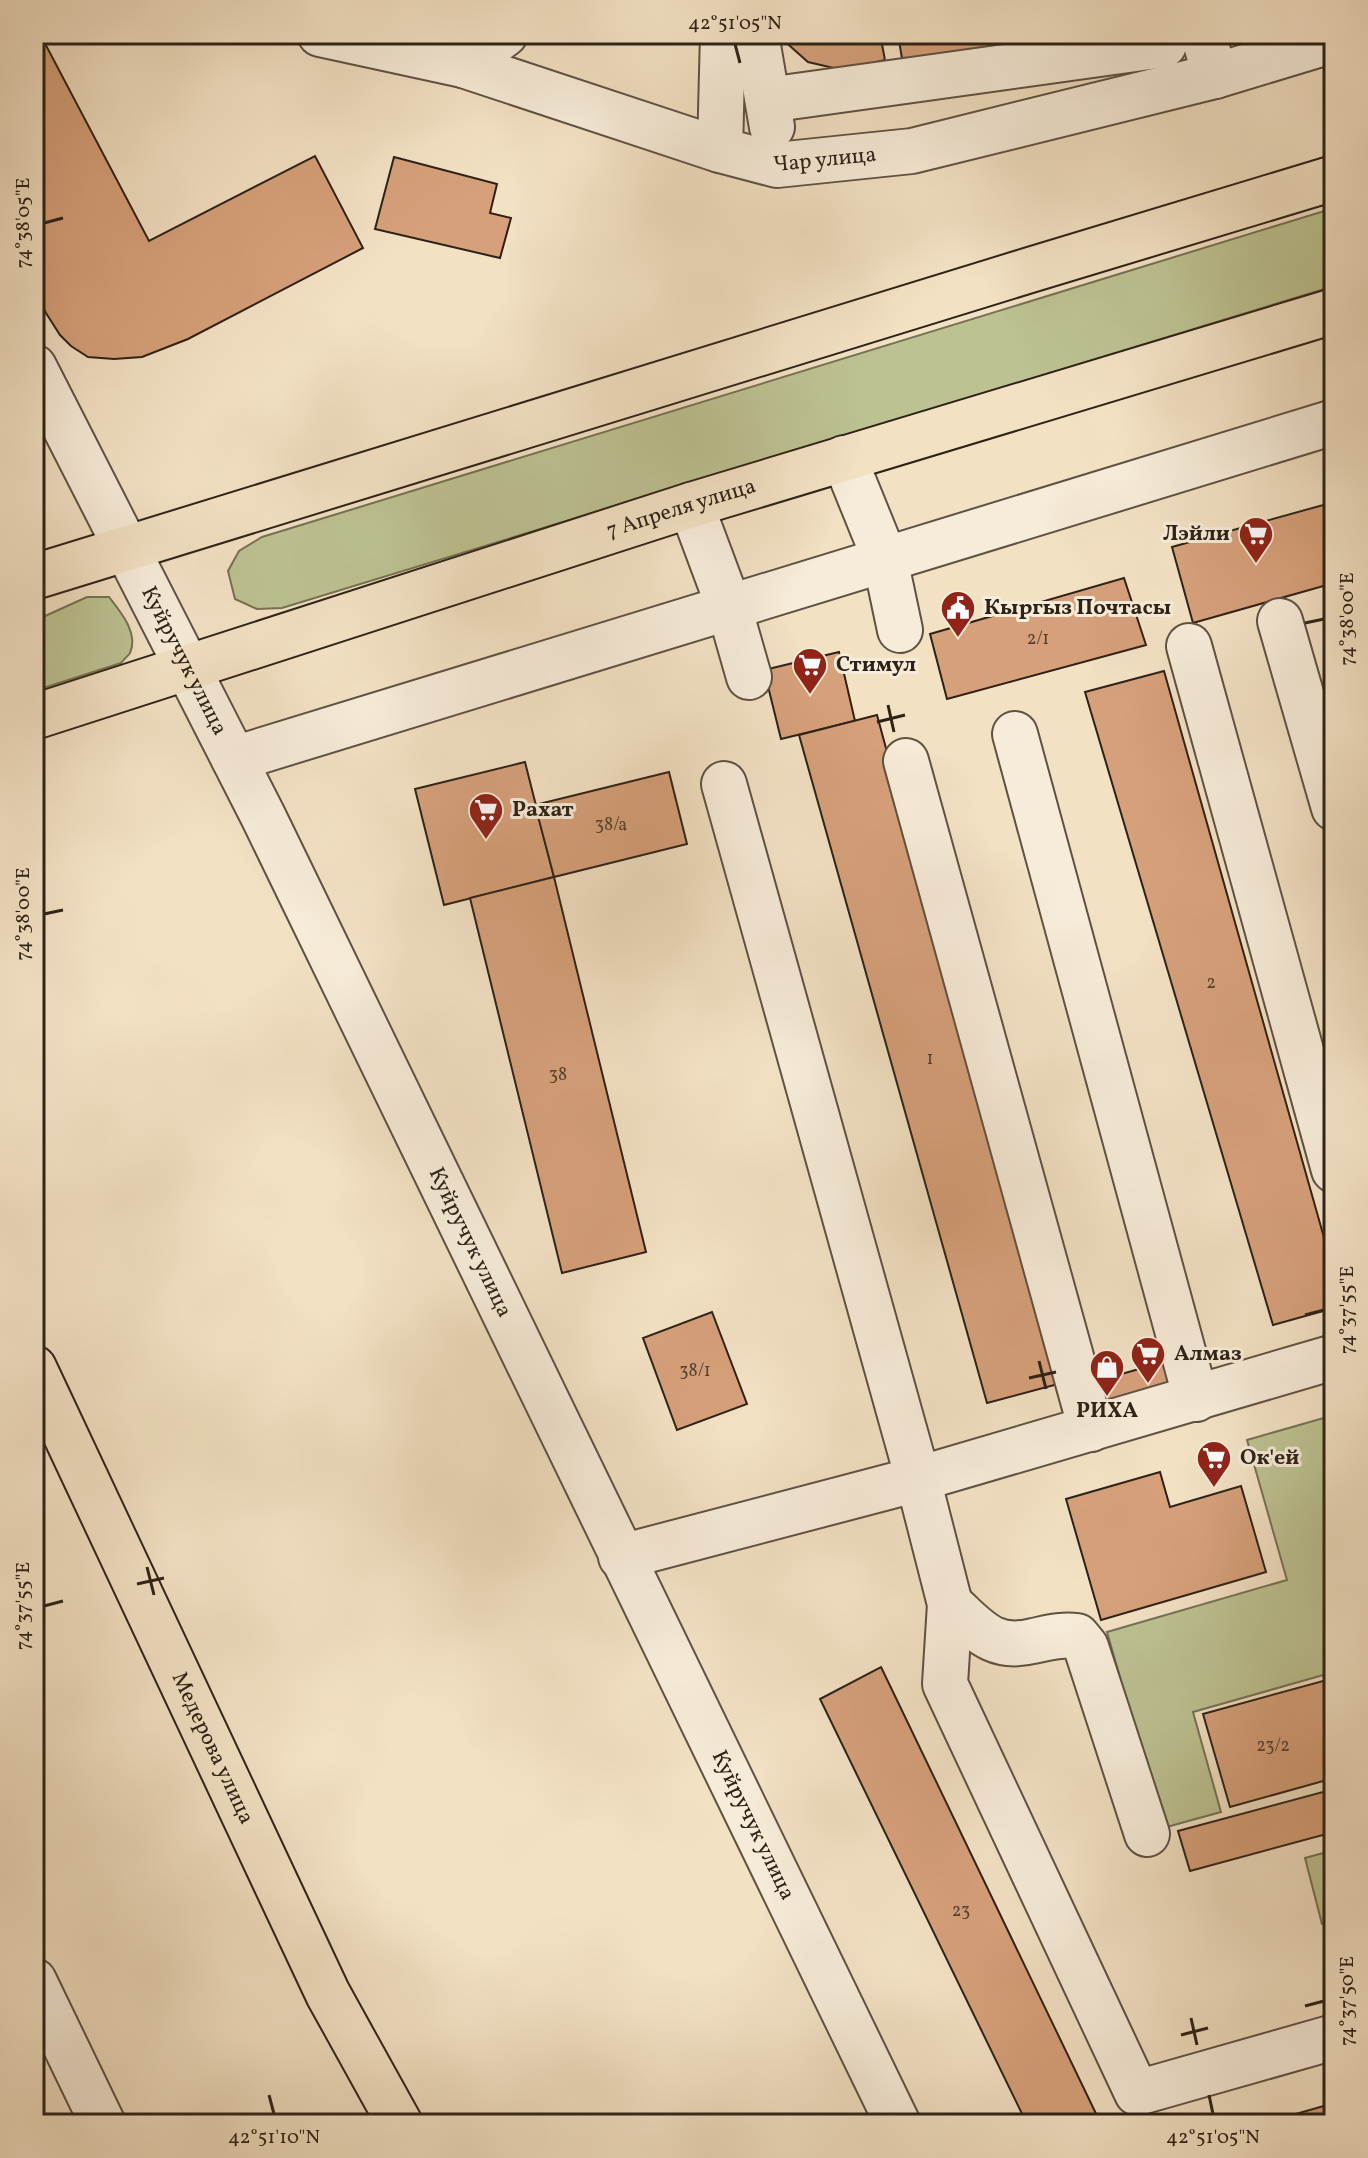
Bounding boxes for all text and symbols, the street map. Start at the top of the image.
text: 42°51'05"N [688,10,782,38]
street label: Чар улица [772,139,878,181]
text: 74°38'05"E [10,178,38,268]
street label: 7 Апреля улица [603,471,760,547]
supermarket icon: Лэйли [1237,515,1275,565]
place label: Лэйли [1163,519,1230,550]
text: 74°38'00"E [1334,572,1362,666]
street label: Куйручук улица [133,581,235,741]
public building icon: Кыргыз Почтасы [939,589,977,639]
place label: Кыргыз Почтасы [984,593,1171,624]
house number: 2/1 [1027,627,1049,652]
supermarket icon: Стимул [791,646,829,696]
place label: Стимул [836,650,916,681]
supermarket icon: Рахат [467,791,505,841]
place label: Рахат [512,795,574,826]
house number: 38/а [595,813,627,838]
text: 74°38'00"E [10,867,38,961]
house number: 2 [1206,971,1216,996]
house number: 1 [927,1047,933,1072]
house number: 38 [549,1063,567,1088]
street label: Куйручук улица [420,1162,520,1323]
text: 74°37'55"E [1334,1266,1362,1354]
supermarket icon: Алмаз [1129,1335,1167,1385]
place label: Алмаз [1174,1339,1242,1370]
shop icon: РИХА [1088,1348,1126,1398]
house number: 38/1 [679,1359,711,1384]
place label: РИХА [1076,1396,1138,1427]
supermarket icon: Ок'ей [1195,1439,1233,1489]
place label: Ок'ей [1240,1443,1300,1474]
text: 74°37'55"E [10,1562,38,1650]
street label: Медерова улица [163,1667,262,1829]
house number: 23/2 [1256,1734,1290,1759]
street label: Куйручук улица [703,1745,803,1906]
house number: 23 [952,1899,970,1924]
text: 74°37'50"E [1334,1956,1362,2046]
text: 42°51'10"N [228,2124,320,2152]
text: 42°51'05"N [1166,2124,1260,2152]

